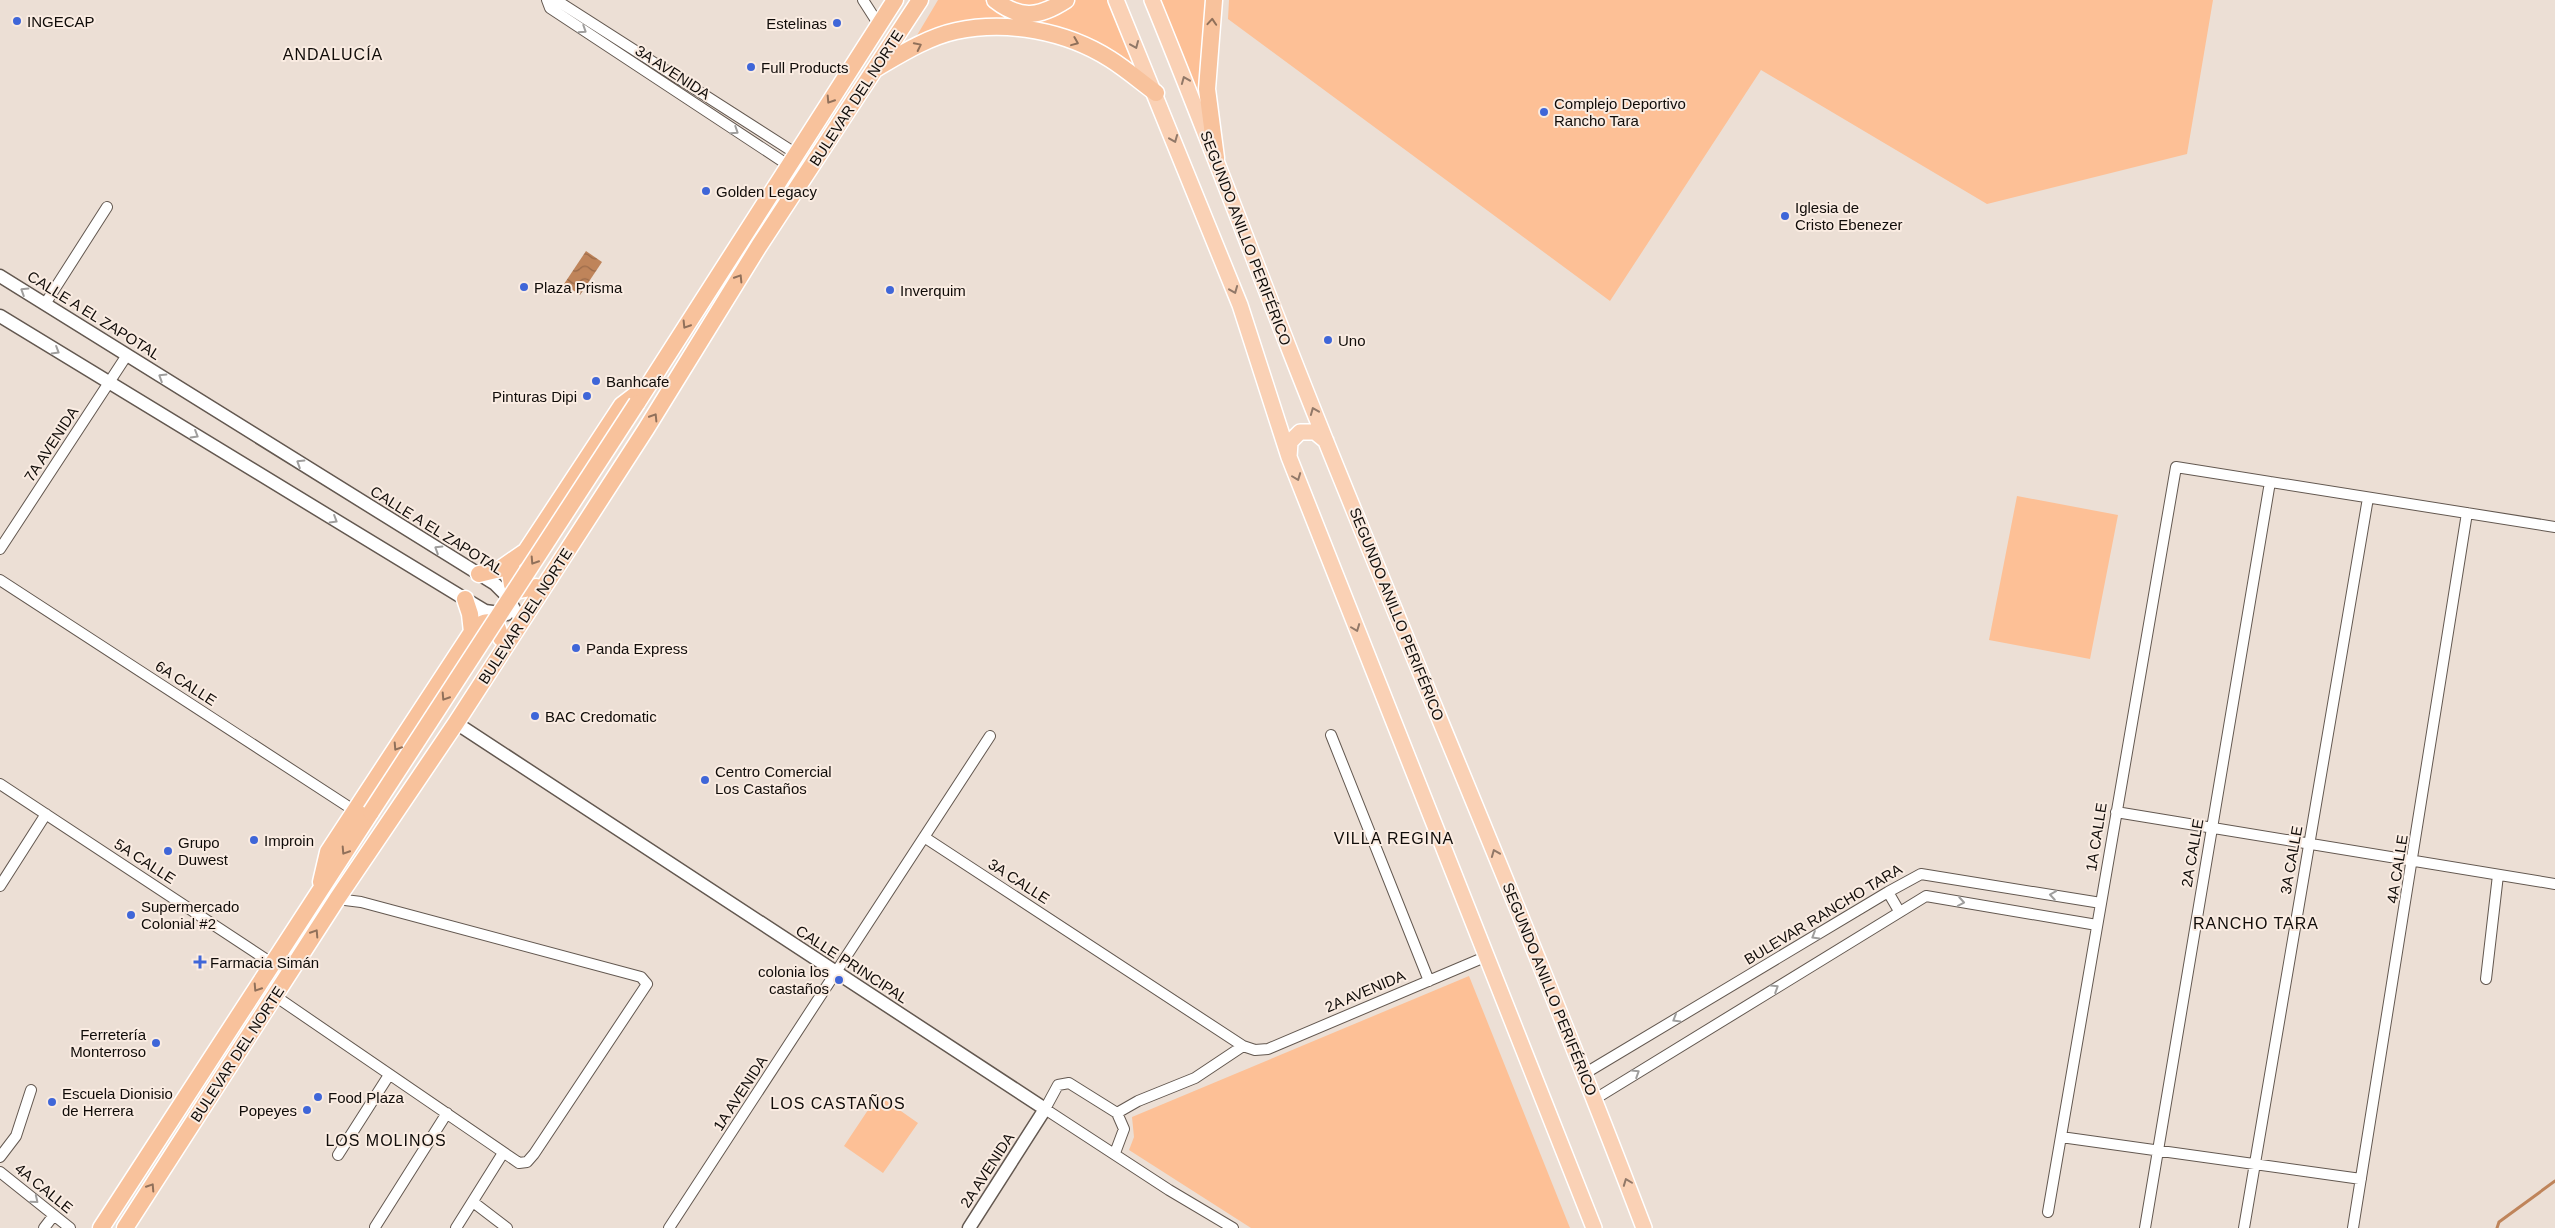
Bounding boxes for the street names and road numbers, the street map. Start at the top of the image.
street label: BULEVAR DEL NORTE [806,27,906,169]
street label: 3A AVENIDA [632,42,714,102]
street label: SEGUNDO ANILLO PERIFÉRICO [1197,128,1295,348]
street label: CALLE A EL ZAPOTAL [24,267,164,363]
street label: 7A AVENIDA [21,403,81,485]
street label: CALLE A EL ZAPOTAL [367,482,507,578]
street label: SEGUNDO ANILLO PERIFÉRICO [1346,505,1448,723]
street label: BULEVAR DEL NORTE [475,545,575,687]
street label: 6A CALLE [152,657,220,709]
street label: 1A CALLE [2082,801,2110,873]
street label: 2A CALLE [2178,817,2206,889]
street label: 3A CALLE [2277,824,2305,896]
street label: 4A CALLE [2383,833,2411,905]
street label: 5A CALLE [111,835,179,887]
street label: 3A CALLE [985,855,1053,907]
street label: BULEVAR RANCHO TARA [1741,860,1905,968]
street label: SEGUNDO ANILLO PERIFÉRICO [1499,880,1601,1098]
street label: CALLE PRINCIPAL [793,922,911,1006]
street label: 2A AVENIDA [1322,966,1408,1016]
street label: BULEVAR DEL NORTE [187,983,287,1125]
street label: 1A AVENIDA [710,1052,770,1134]
street label: 2A AVENIDA [957,1129,1017,1211]
street label: 4A CALLE [12,1160,76,1216]

